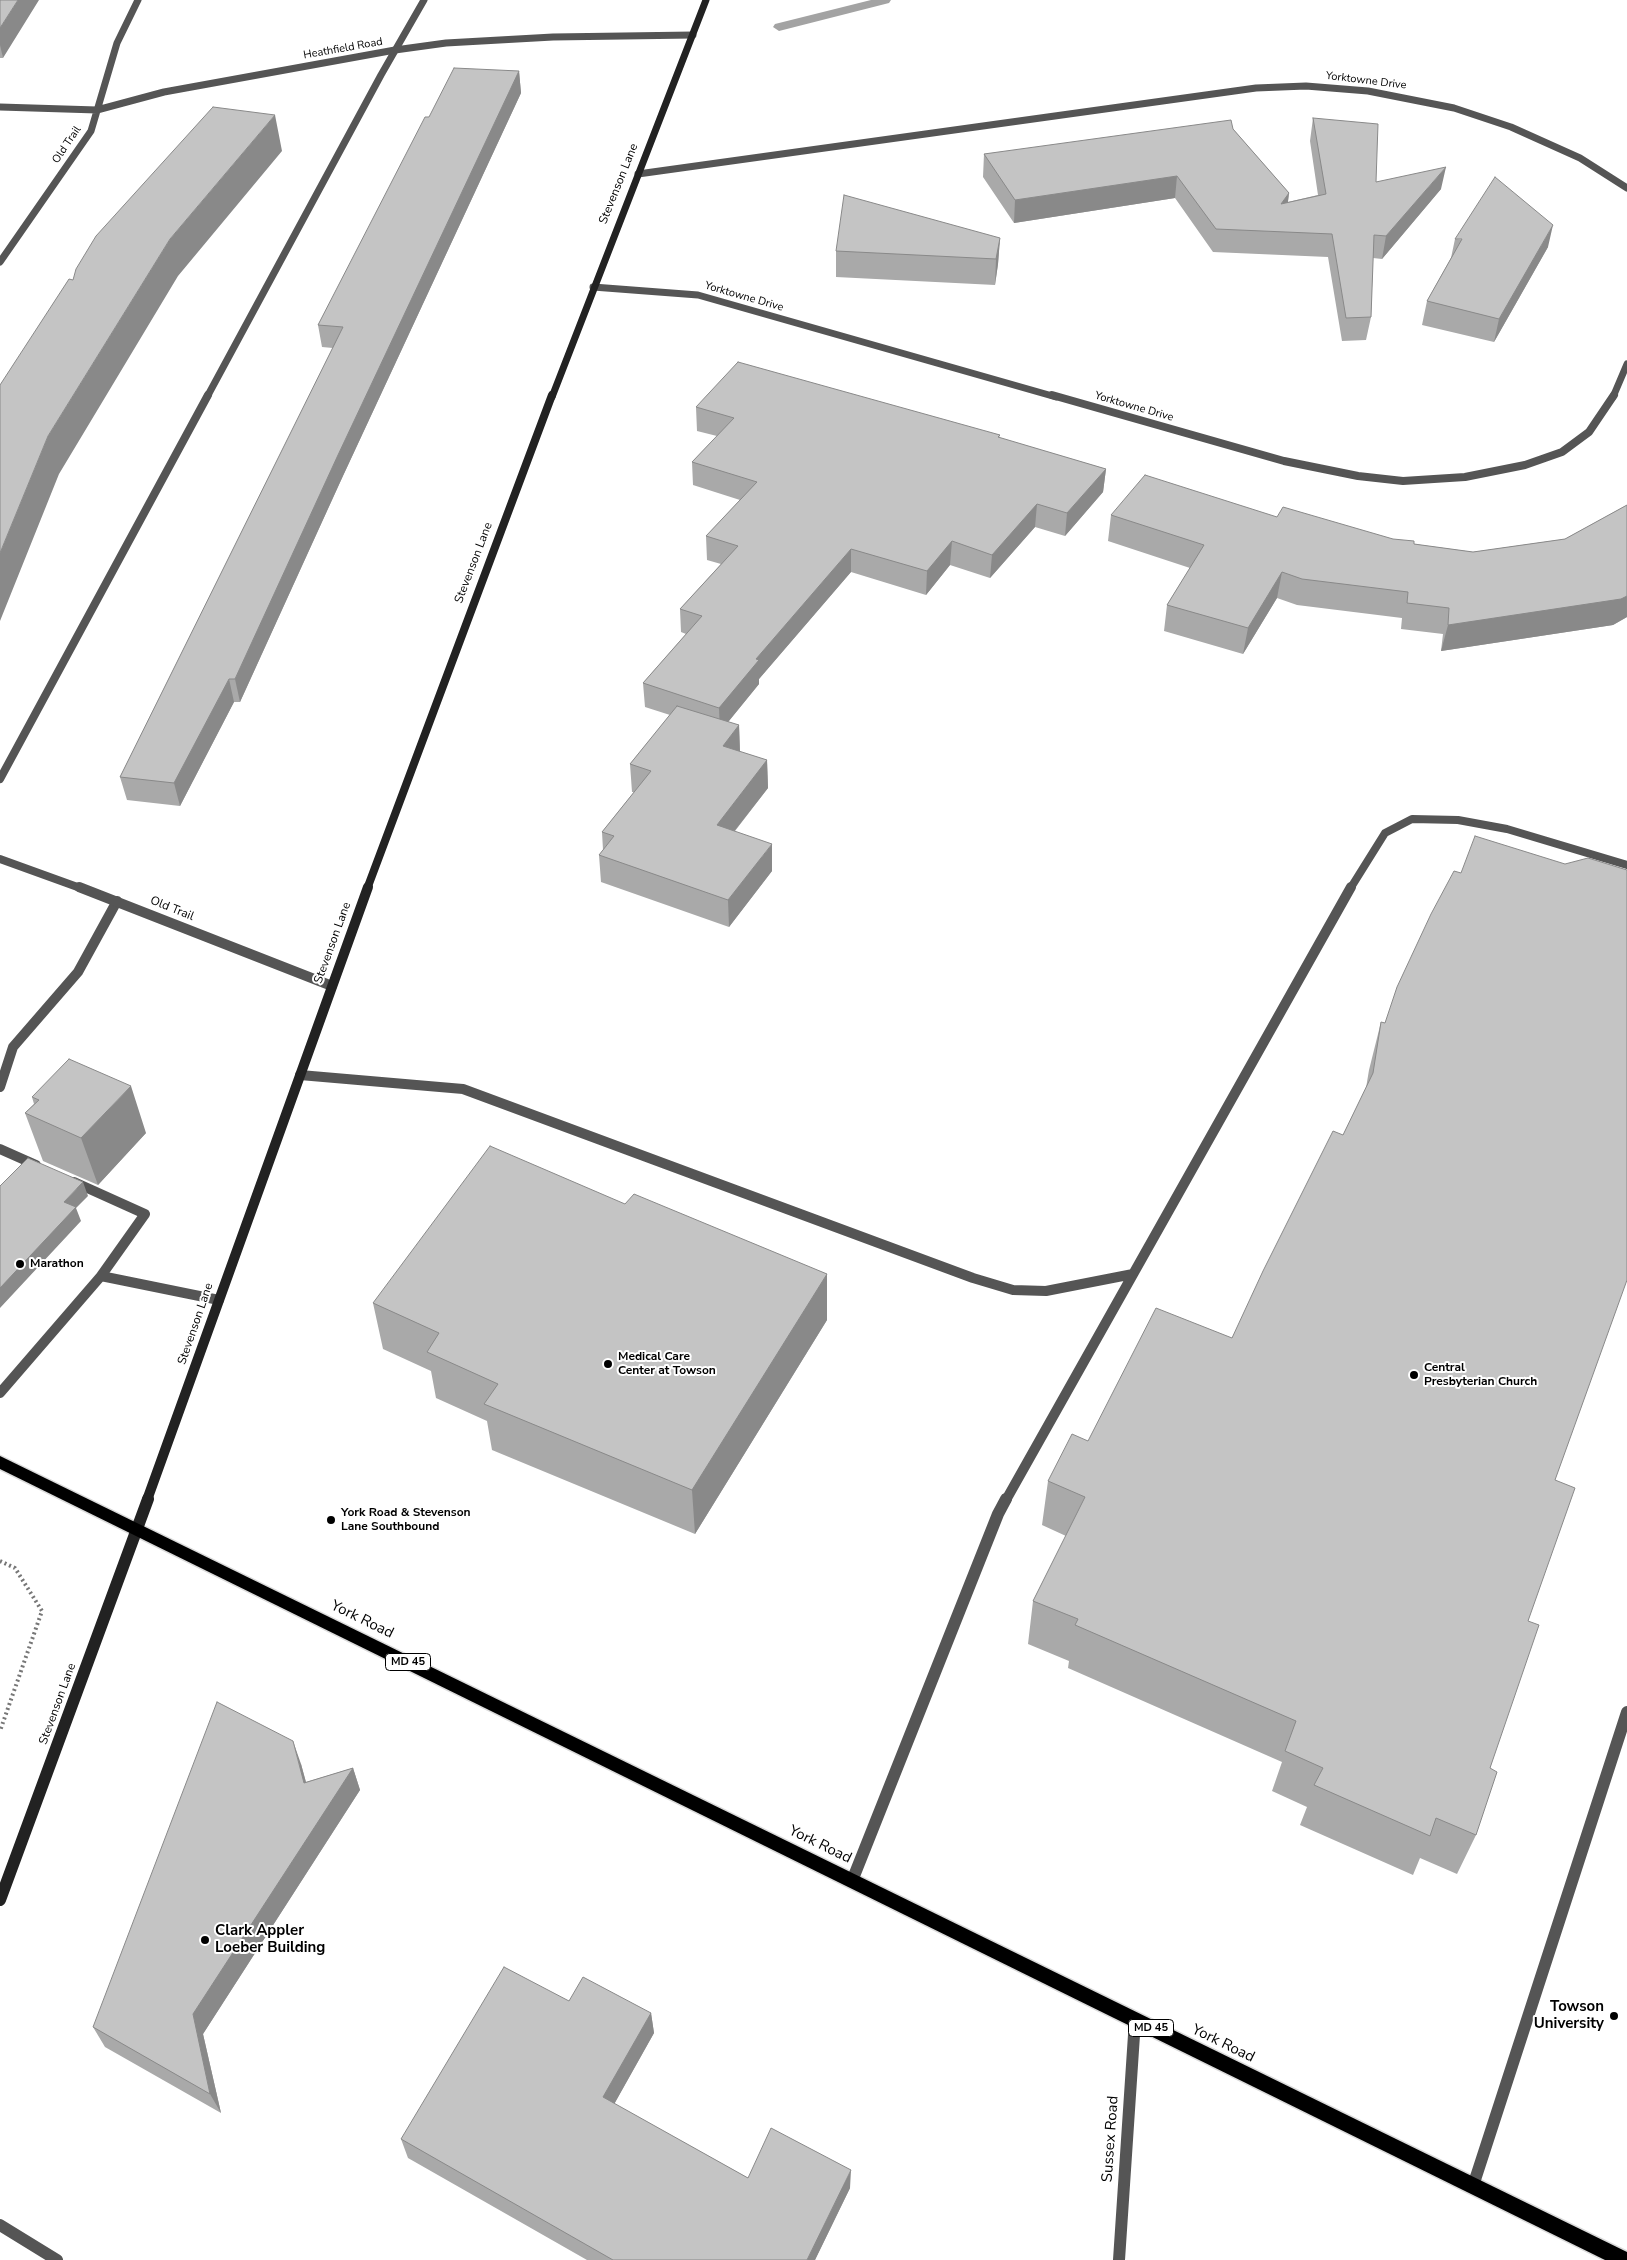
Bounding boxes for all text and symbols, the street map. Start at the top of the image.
street label: Heathfield Road [302,36,384,62]
street label: Yorktowne Drive [1325,70,1407,92]
street label: Old Trail [50,124,84,166]
street label: Stevenson Lane [596,142,642,226]
street label: Yorktowne Drive [703,279,785,315]
street label: Yorktowne Drive [1093,389,1175,425]
street label: Stevenson Lane [452,521,496,605]
street label: Old Trail [148,894,196,924]
street label: Stevenson Lane [312,900,354,986]
place label: Marathon [30,1257,84,1271]
marker: Marathon [14,1258,26,1270]
street label: Stevenson Lane [175,1281,217,1367]
place label: Medical Care Center at Towson [618,1350,716,1378]
marker: Medical Care Center at Towson [602,1358,614,1370]
place label: Central Presbyterian Church [1424,1361,1537,1389]
marker: Central Presbyterian Church [1408,1369,1420,1381]
place label: York Road & Stevenson Lane Southbound [341,1506,471,1534]
marker: York Road & Stevenson Lane Southbound [325,1514,337,1526]
street label: York Road [328,1597,396,1643]
road number: MD 45 [386,1654,430,1670]
street label: Stevenson Lane [37,1661,79,1747]
street label: York Road [786,1822,854,1868]
place label: Clark Appler Loeber Building [215,1922,325,1957]
marker: Clark Appler Loeber Building [199,1934,211,1946]
place label: Towson University [1534,1998,1604,2033]
marker: Towson University [1608,2010,1620,2022]
road number: MD 45 [1128,2020,1174,2036]
street label: York Road [1189,2021,1257,2067]
street label: Sussex Road [1099,2095,1123,2183]

